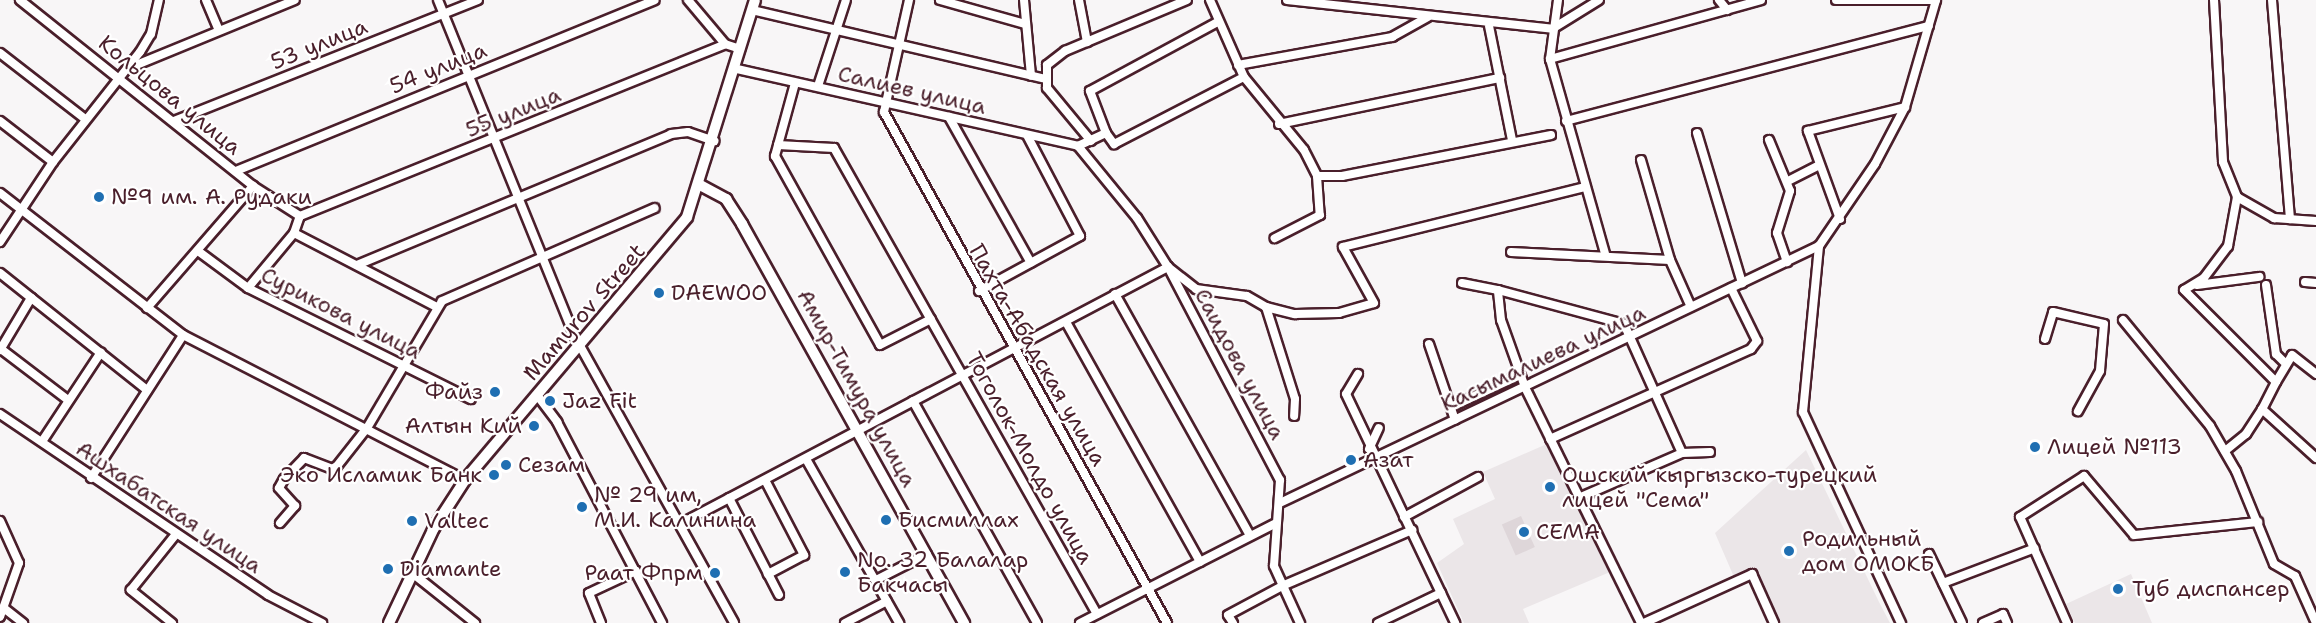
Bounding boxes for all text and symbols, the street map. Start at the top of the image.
street label: 53 улица [267,13,371,75]
street label: Кольцова улица [93,29,247,161]
street label: 54 улица [386,37,490,99]
street label: Салиев улица [835,60,989,120]
street label: 55 улица [462,81,564,143]
place label: №9 им. А. Рудаки [111,184,312,210]
marker: №9 им. А. Рудаки [92,190,106,204]
street label: Mamyrov Street [517,238,651,386]
street label: Пахта-Абадская улица [964,239,1112,471]
street label: Сурикова улица [257,261,425,365]
place label: DAEWOO [671,280,767,306]
street label: Саидова улица [1189,284,1291,444]
street label: Амир-Тимура улица [792,285,922,491]
marker: DAEWOO [652,286,666,300]
street label: Касымалиева улица [1436,299,1650,417]
street label: Тоголок-Молдо улица [961,347,1099,569]
place label: Файз [425,379,483,405]
marker: Файз [488,385,502,399]
place label: Jaz Fit [562,388,637,414]
marker: Jaz Fit [543,394,557,408]
place label: Алтын Кий [405,413,522,439]
marker: Алтын Кий [527,419,541,433]
place label: Лицей №113 [2047,434,2182,460]
street label: Ашхабатская улица [71,435,267,579]
marker: Лицей №113 [2028,440,2042,454]
place label: Азат [1363,447,1414,473]
place label: Сезам [518,452,585,478]
marker: Азат [1344,453,1358,467]
marker: Сезам [499,458,513,472]
place label: Ошский кыргызско-турецкий лицей "Сема" [1562,461,1877,512]
place label: Эко Исламик Банк [281,462,482,488]
marker: Эко Исламик Банк [487,468,501,482]
marker: Ошский кыргызско-турецкий лицей "Сема" [1543,480,1557,494]
place label: № 29 им, М.И. Калинина [594,481,756,532]
marker: № 29 им, М.И. Калинина [575,500,589,514]
place label: Бисмиллах [898,507,1019,533]
place label: Valtec [424,508,489,534]
marker: Бисмиллах [879,513,893,527]
marker: Valtec [405,514,419,528]
place label: СЕМА [1536,519,1600,545]
marker: СЕМА [1517,525,1531,539]
place label: Родильный дом ОМОКБ [1802,525,1935,576]
marker: Родильный дом ОМОКБ [1780,542,1798,560]
place label: No. 32 Балалар Бакчасы [857,546,1028,598]
place label: Diamante [400,556,501,582]
place label: Раат Фпрм [585,560,703,586]
marker: Diamante [381,562,395,576]
marker: No. 32 Балалар Бакчасы [838,565,852,579]
marker: Раат Фпрм [708,566,722,580]
place label: Туб диспансер [2132,576,2290,602]
marker: Туб диспансер [2109,580,2127,598]

